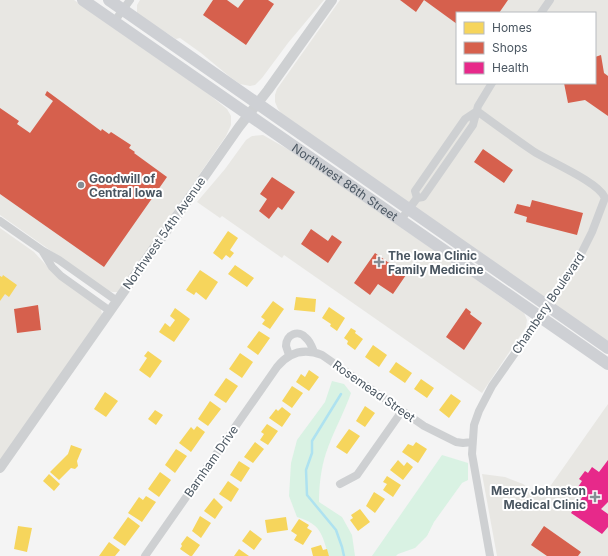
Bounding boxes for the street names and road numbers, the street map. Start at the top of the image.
street label: Northwest 86th Street [289,140,401,224]
street label: Northwest 54th Avenue [119,174,209,292]
street label: Chambery Boulevard [508,249,588,357]
street label: Rosemead Street [330,357,418,425]
street label: Barnham Drive [181,422,241,500]

